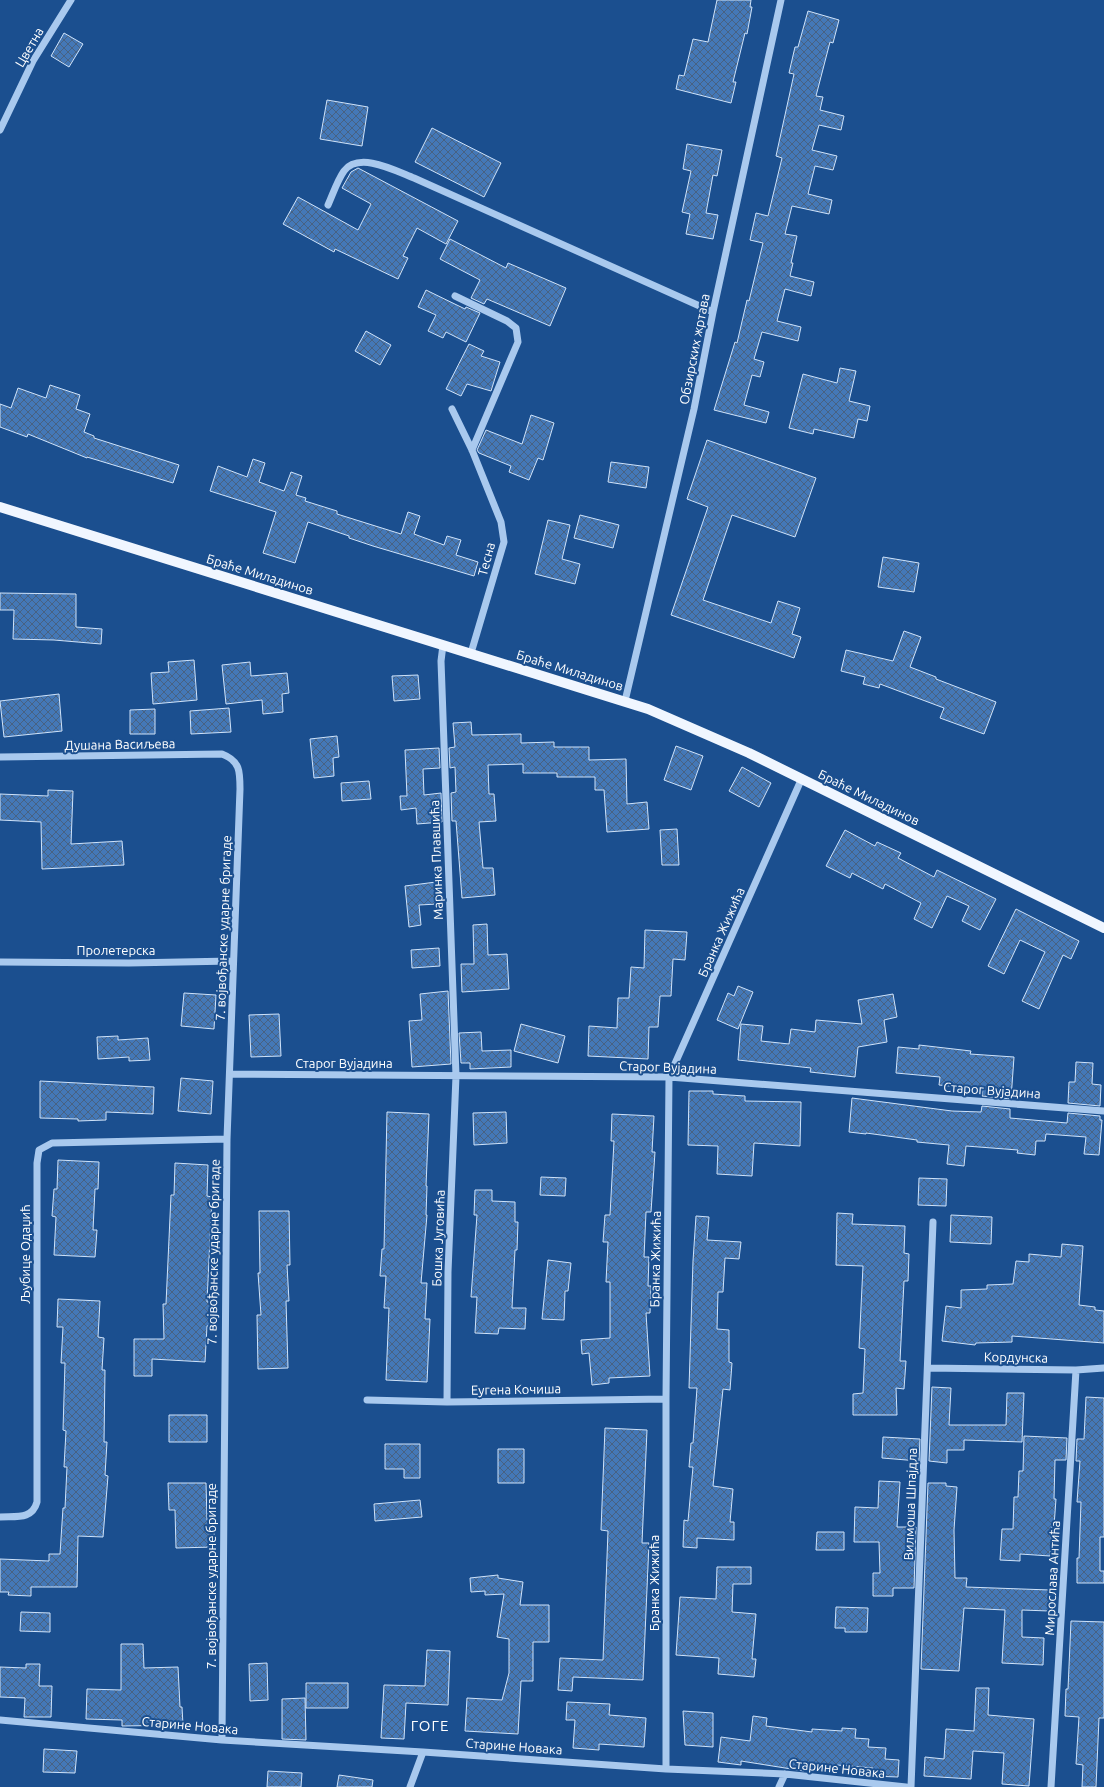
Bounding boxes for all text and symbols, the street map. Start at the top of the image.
street label: Цветна [12,25,46,69]
street label: Обзирских жртава [676,292,712,406]
street label: Тесна [475,541,497,577]
street label: Браће Миладинов [205,551,315,597]
street label: Браће Миладинов [515,647,625,693]
street label: Душана Васиљева [64,736,176,752]
street label: Браће Миладинов [816,766,922,828]
street label: Маринка Плавшића [427,800,445,920]
street label: 7. војвођанске ударне бригаде [213,835,234,1021]
street label: Бранка Жижића [695,885,747,979]
street label: Пролетерска [77,943,155,957]
street label: Старог Вујадина [295,1056,393,1070]
street label: Старог Вујадина [619,1058,717,1076]
street label: Старог Вујадина [943,1080,1041,1100]
street label: 7. војвођанске ударне бригаде [204,1159,223,1345]
street label: Бошка Југовића [429,1189,447,1287]
street label: Љубице Одаџић [18,1204,32,1304]
street label: Бранка Жижића [647,1211,663,1307]
street label: Кордунска [984,1349,1048,1365]
street label: Еугена Кочиша [471,1381,561,1397]
street label: Вилмоша Шпајдла [901,1447,919,1561]
street label: 7. војвођанске ударне бригаде [204,1483,219,1669]
street label: Мирослава Антића [1042,1520,1062,1636]
street label: Бранка Жижића [647,1535,661,1631]
street label: Старине Новака [141,1714,239,1736]
district label: ГОГЕ [411,1717,449,1734]
street label: Старине Новака [465,1736,563,1756]
street label: Старине Новака [788,1756,886,1780]

